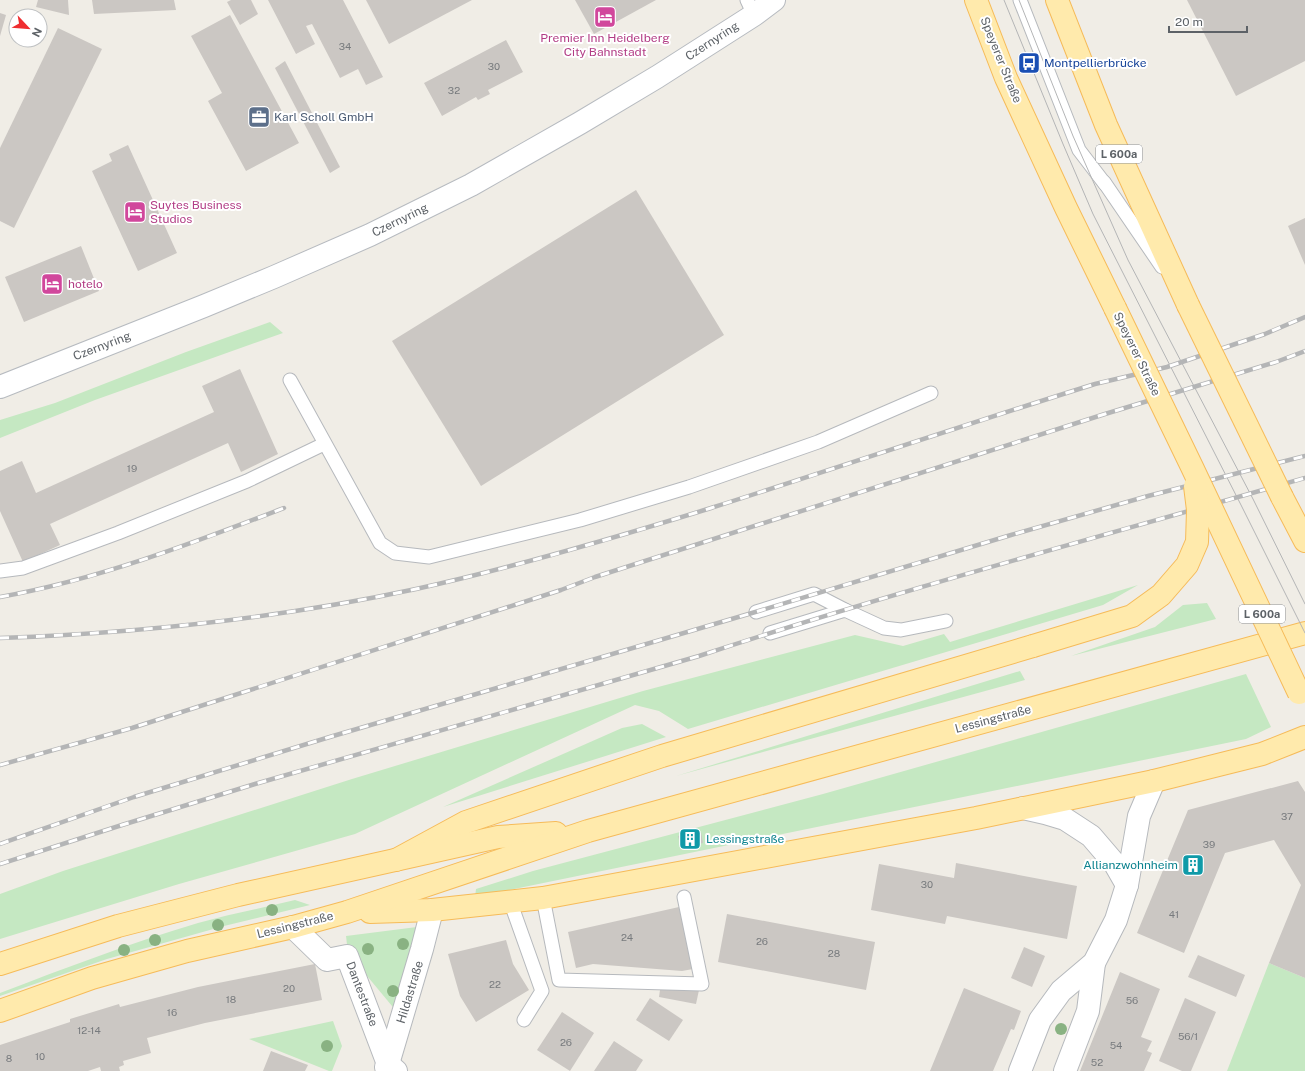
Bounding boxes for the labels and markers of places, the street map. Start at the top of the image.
hotel icon: Premier Inn Heidelberg City Bahnstadt [592,4,618,30]
place label: Premier Inn Heidelberg City Bahnstadt [540,31,670,59]
bus stop icon: Montpellierbrücke [1016,50,1042,76]
place label: Montpellierbrücke [1044,56,1147,70]
office icon: Karl Scholl GmbH [246,104,272,130]
place label: Karl Scholl GmbH [274,110,374,124]
place label: Suytes Business Studios [150,198,242,226]
hotel icon: Suytes Business Studios [122,199,148,225]
hotel icon: hotelo [39,271,65,297]
place label: hotelo [68,277,103,291]
building icon: Lessingstraße [677,826,703,852]
place label: Lessingstraße [706,832,785,846]
building icon: Allianzwohnheim [1180,852,1206,878]
place label: Allianzwohnheim [1083,858,1178,872]

